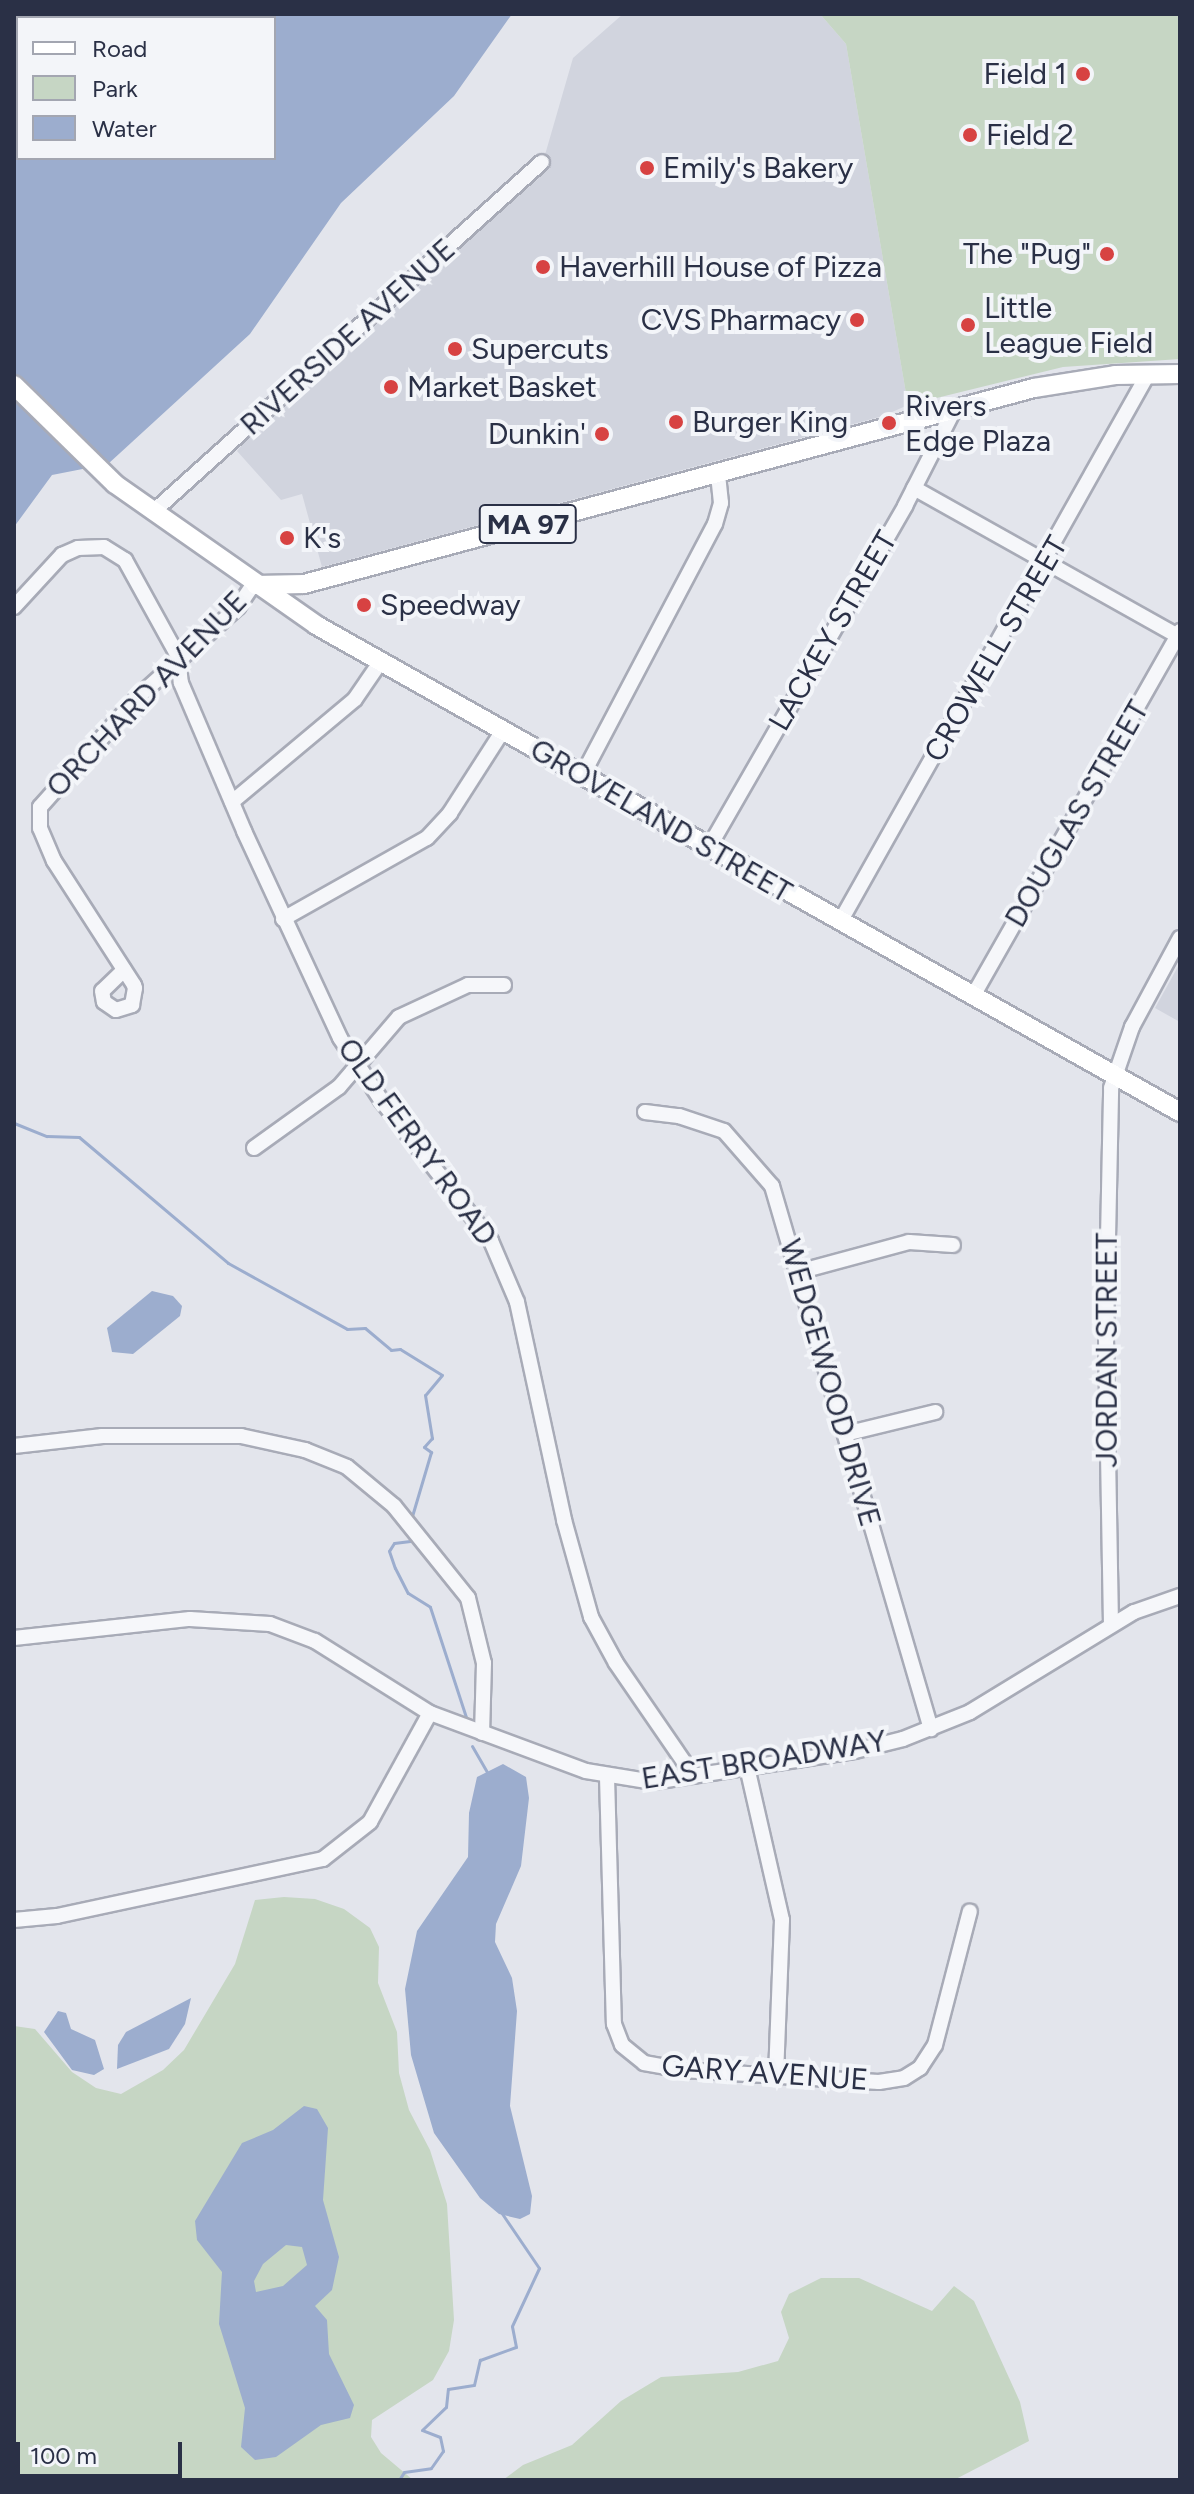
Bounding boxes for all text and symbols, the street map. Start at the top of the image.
legend [16,16,276,160]
text: Road [92,34,147,63]
place label: Field 1 [983,56,1067,92]
marker: Field 1 [1074,65,1092,83]
text: Park [92,74,138,103]
text: Water [92,114,157,143]
place label: Field 2 [986,117,1074,153]
marker: Field 2 [961,126,979,144]
place label: Emily's Bakery [663,150,853,186]
marker: Emily's Bakery [638,159,656,177]
street label: RIVERSIDE AVENUE [233,231,463,443]
place label: The "Pug" [963,236,1091,272]
marker: The "Pug" [1098,245,1116,263]
place label: Haverhill House of Pizza [559,249,882,285]
marker: Haverhill House of Pizza [534,258,552,276]
place label: Little League Field [984,290,1153,360]
place label: CVS Pharmacy [641,302,841,338]
marker: CVS Pharmacy [848,311,866,329]
marker: Little League Field [959,316,977,334]
place label: Supercuts [471,331,609,367]
marker: Supercuts [446,340,464,358]
place label: Market Basket [407,369,597,405]
marker: Market Basket [382,378,400,396]
place label: Rivers Edge Plaza [905,388,1051,458]
place label: Burger King [692,404,848,440]
marker: Burger King [667,413,685,431]
marker: Rivers Edge Plaza [880,414,898,432]
place label: Dunkin' [488,416,586,452]
marker: Dunkin' [593,425,611,443]
road number: MA 97 [478,500,578,548]
place label: K's [303,520,341,556]
street label: LACKEY STREET [761,525,905,737]
marker: K's [278,529,296,547]
street label: CROWELL STREET [917,530,1075,768]
street label: ORCHARD AVENUE [39,583,255,805]
place label: Speedway [380,587,521,623]
marker: Speedway [355,596,373,614]
street label: DOUGLAS STREET [998,694,1156,934]
street label: GROVELAND STREET [524,731,798,911]
street label: OLD FERRY ROAD [330,1031,504,1253]
street label: JORDAN STREET [1089,1233,1125,1467]
street label: WEDGEWOOD DRIVE [772,1235,888,1531]
street label: EAST BROADWAY [639,1723,889,1797]
street label: GARY AVENUE [661,2048,869,2098]
scale bar [20,2426,186,2476]
text: 100 m [30,2441,97,2470]

